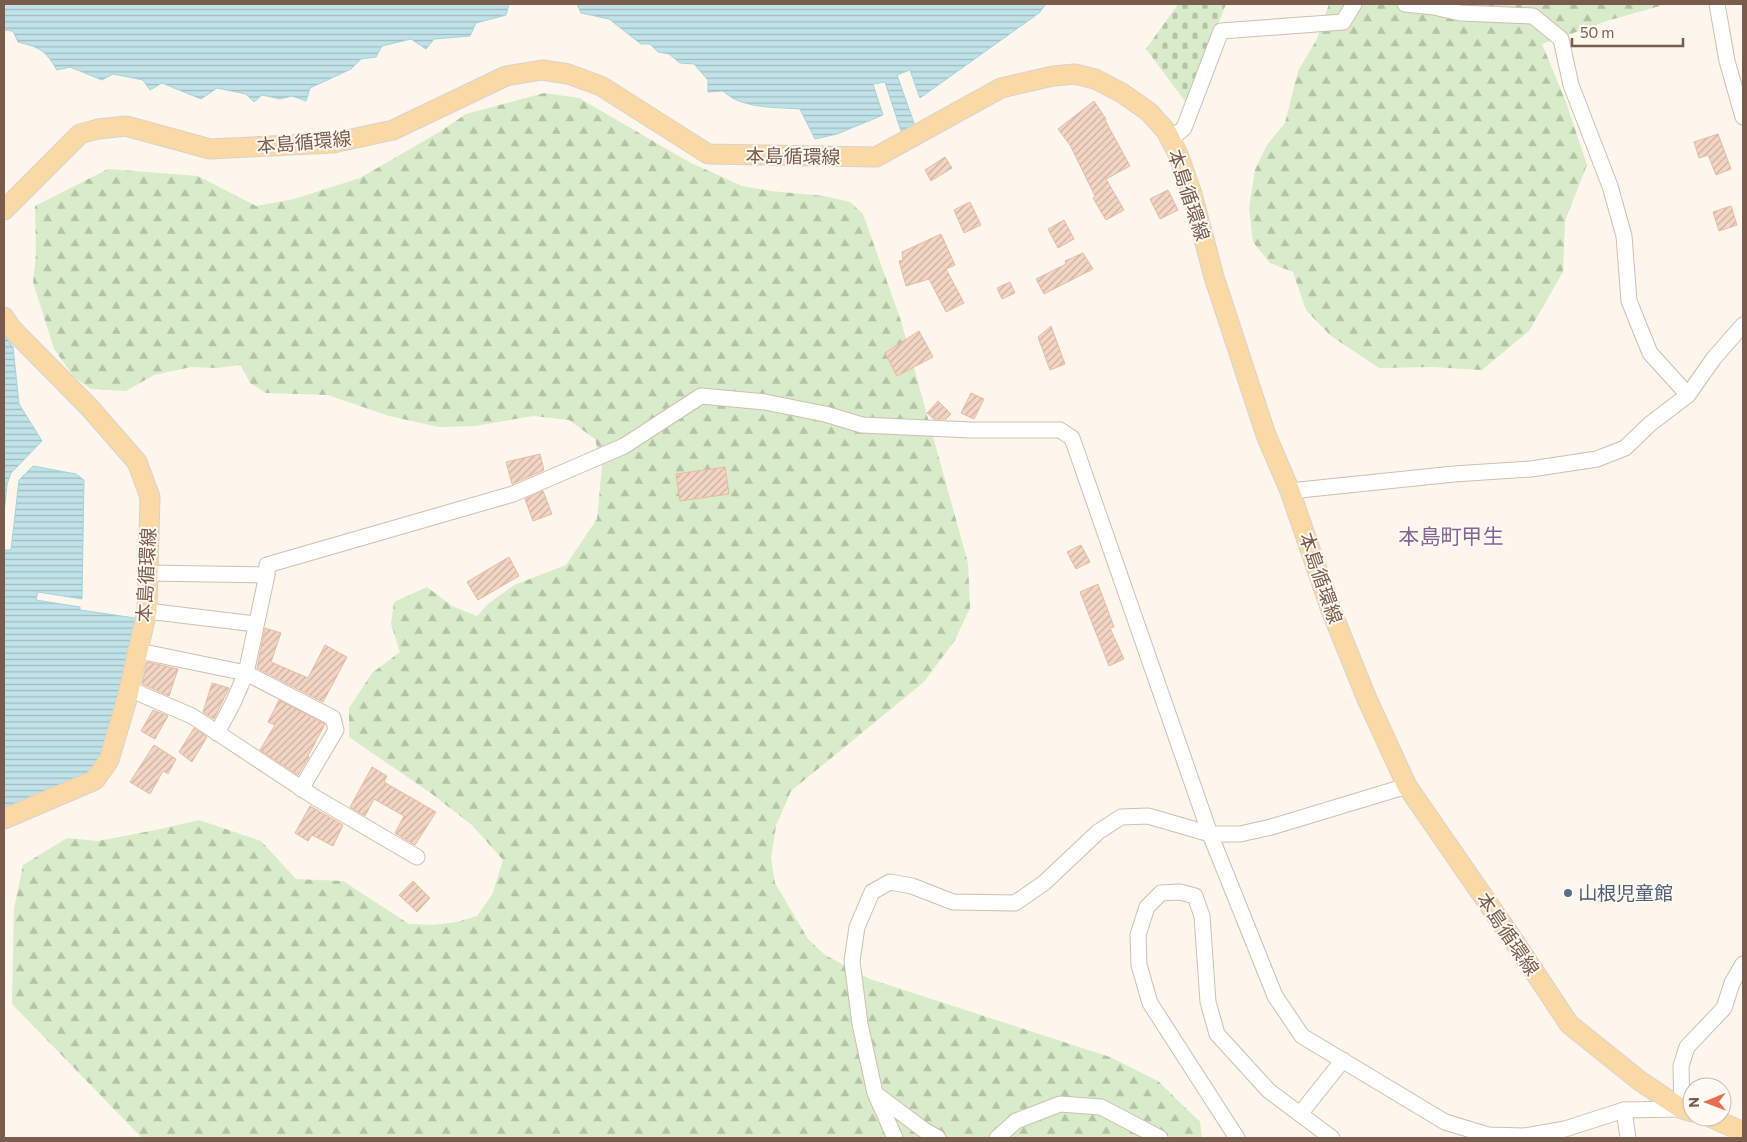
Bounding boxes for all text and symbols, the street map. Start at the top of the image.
scale bar [1572,15,1683,47]
text: 50 m [1580,23,1614,41]
street label: 本島循環線 [256,126,352,157]
street label: 本島循環線 [745,143,841,168]
street label: 本島循環線 [1164,146,1215,244]
district label: 本島町甲生 [1399,523,1504,548]
street label: 本島循環線 [132,527,159,623]
street label: 本島循環線 [1295,529,1348,627]
place label: 山根児童館 [1578,881,1673,904]
marker: 山根児童館 [1562,887,1574,899]
street label: 本島循環線 [1472,888,1545,980]
north arrow [1682,1077,1732,1127]
text: N [1685,1097,1702,1108]

